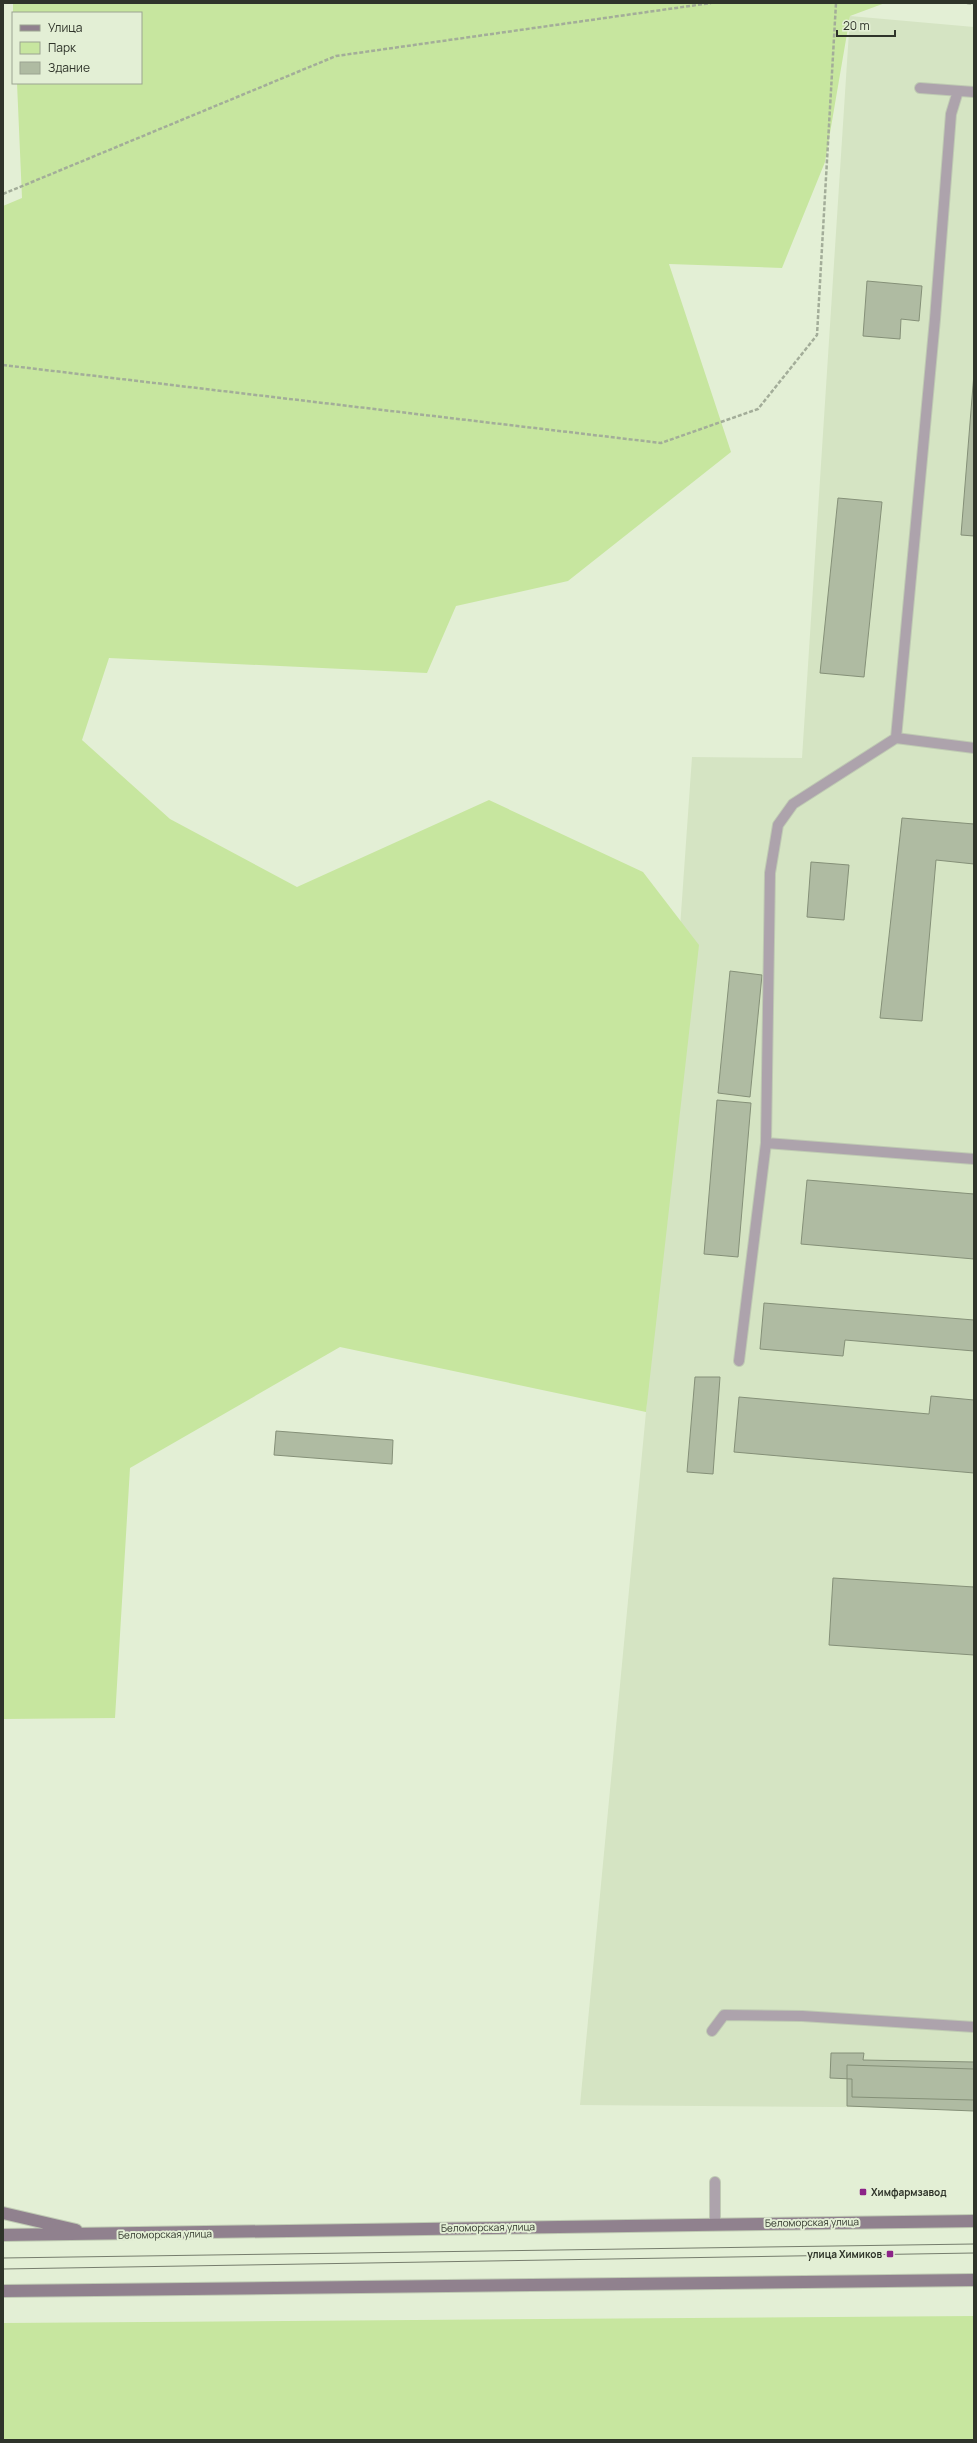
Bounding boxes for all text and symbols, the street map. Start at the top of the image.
legend [12,12,142,84]
scale bar [837,12,895,38]
text: 20 m [843,17,870,34]
text: Улица [48,19,82,36]
text: Парк [48,39,77,56]
text: Здание [48,59,90,76]
place label: Химфармзавод [871,2185,947,2199]
marker: Химфармзавод [858,2187,868,2197]
street label: Беломорская улица [765,2214,859,2230]
street label: Беломорская улица [441,2219,535,2235]
street label: Беломорская улица [118,2226,212,2242]
place label: улица Химиков [807,2247,882,2261]
marker: улица Химиков [885,2249,895,2259]

